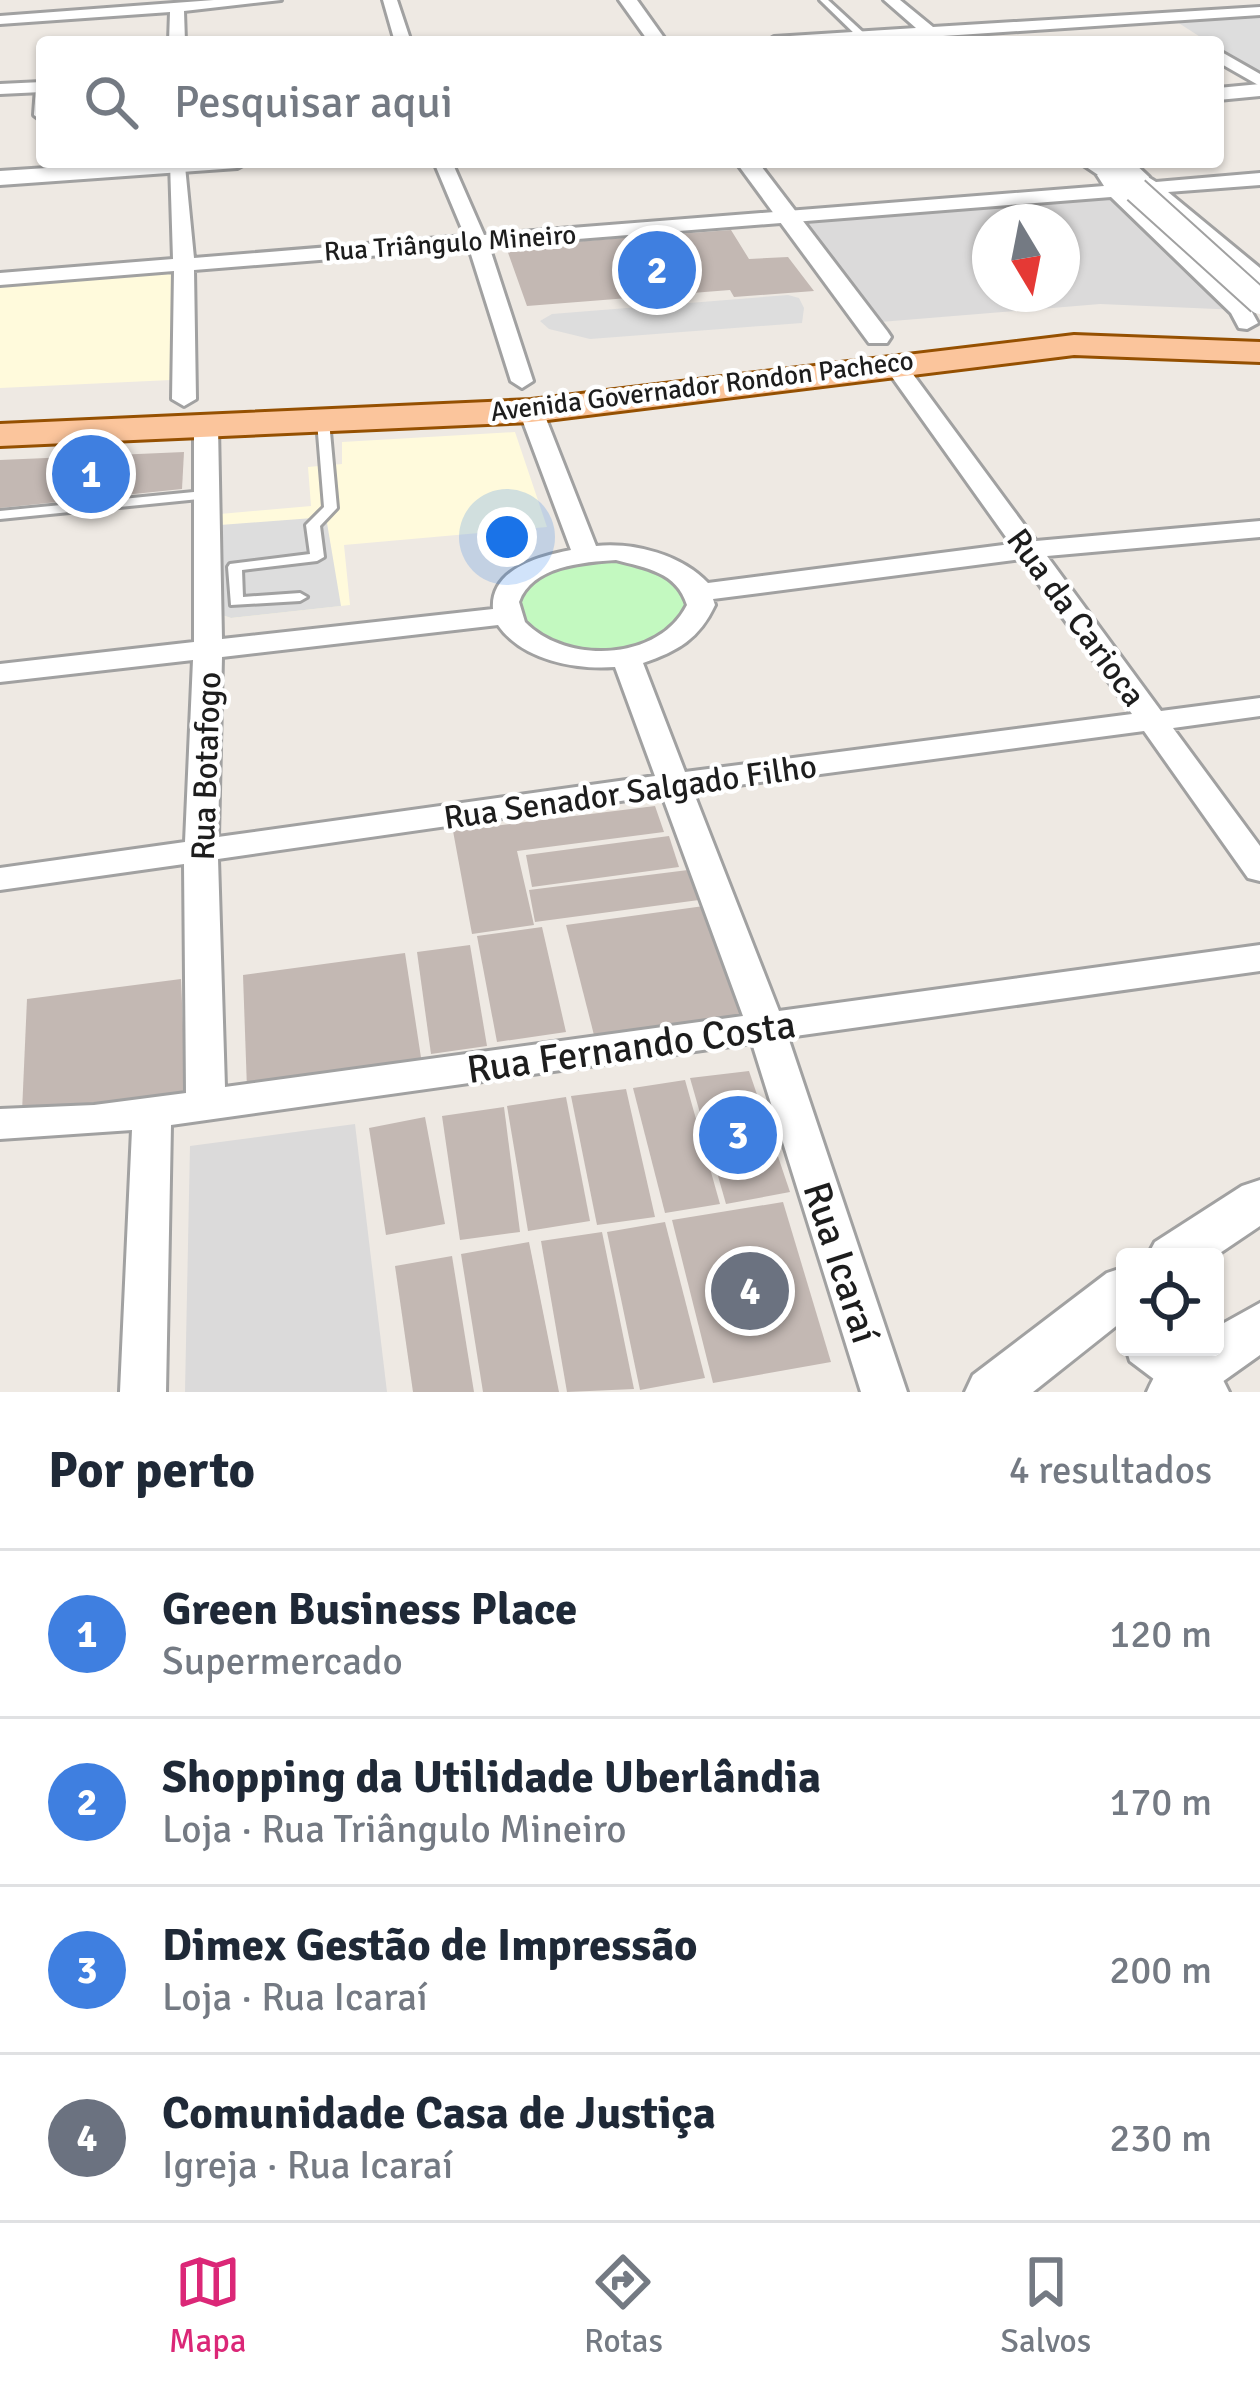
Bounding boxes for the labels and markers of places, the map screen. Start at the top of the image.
pin: 2 [618,225,696,315]
pin: 1 [52,429,130,519]
pin: 3 [699,1090,777,1180]
pin: 4 [711,1246,789,1336]

